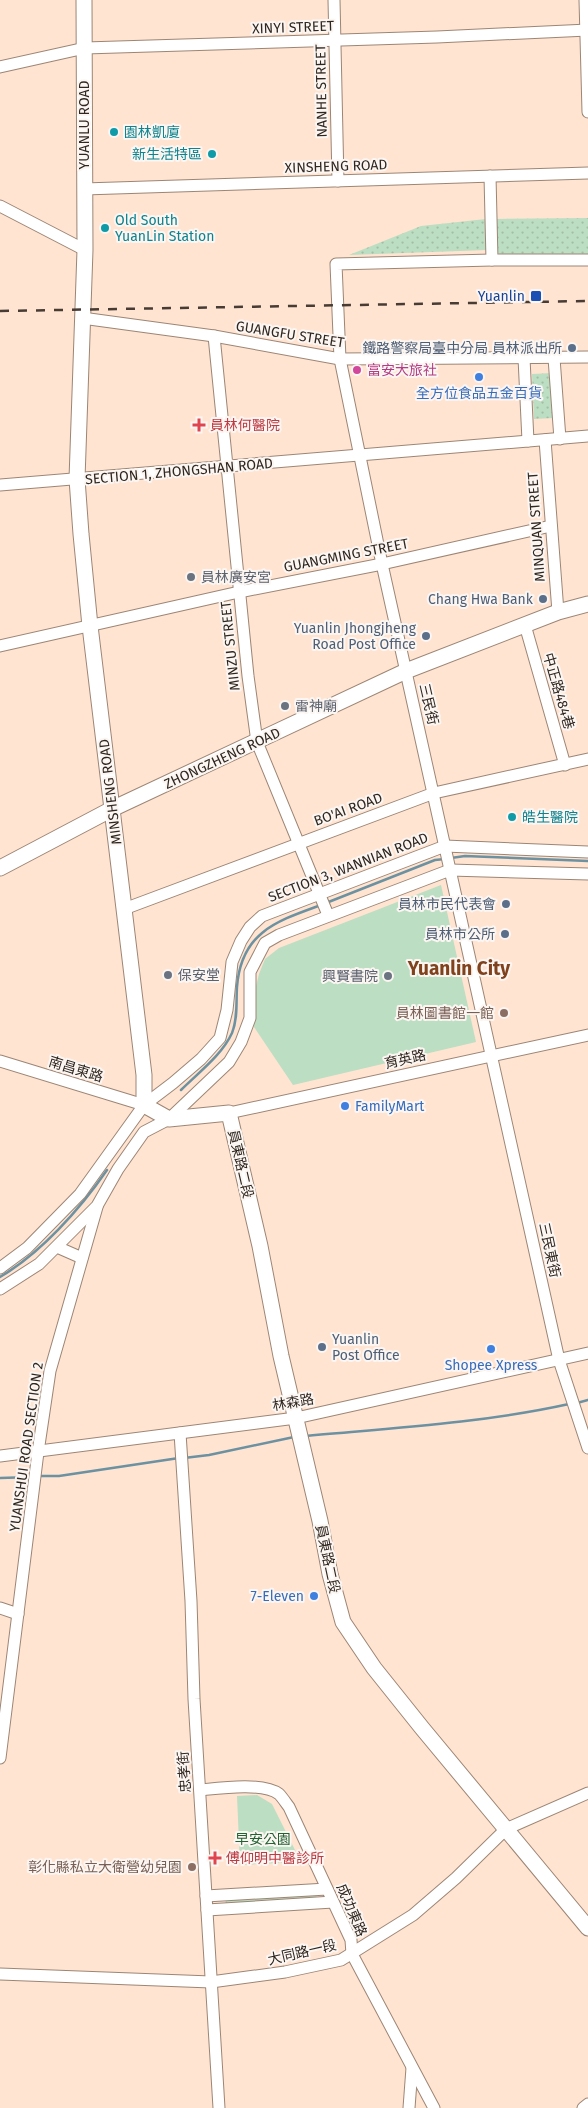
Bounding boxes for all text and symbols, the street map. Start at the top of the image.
street label: XINYI STREET [252,18,335,37]
street label: NANHE STREET [312,44,331,138]
street label: YUANLU ROAD [76,81,93,169]
place label: 園林凱廈 [124,124,180,141]
marker: 園林凱廈 [108,126,120,138]
place label: 新生活特區 [132,146,202,163]
marker: 新生活特區 [206,148,218,160]
street label: XINSHENG ROAD [284,156,388,177]
place label: Old South YuanLin Station [115,212,214,245]
marker: Old South YuanLin Station [99,222,111,234]
place label: Yuanlin [478,288,525,305]
marker: Yuanlin [529,289,543,303]
street label: GUANGFU STREET [235,318,346,352]
place label: 鐵路警察局臺中分局 員林派出所 [362,340,562,357]
marker: 鐵路警察局臺中分局 員林派出所 [566,342,578,354]
place label: 富安大旅社 [367,362,437,379]
marker: 富安大旅社 [351,364,363,376]
marker: 全方位食品五金百貨 [473,371,485,383]
place label: 全方位食品五金百貨 [416,385,542,402]
place label: 員林何醫院 [210,417,280,434]
marker: 員林何醫院 [192,418,206,432]
street label: SECTION 1, ZHONGSHAN ROAD [84,455,274,488]
street label: MINQUAN STREET [524,471,549,582]
street label: GUANGMING STREET [282,535,411,576]
place label: 員林廣安宮 [201,569,271,586]
marker: 員林廣安宮 [185,571,197,583]
place label: Chang Hwa Bank [428,591,534,608]
marker: Chang Hwa Bank [537,593,549,605]
street label: MINZU STREET [217,600,244,692]
place label: Yuanlin Jhongjheng Road Post Office [294,620,417,653]
marker: Yuanlin Jhongjheng Road Post Office [420,630,432,642]
street label: 中正路484巷 [540,651,578,731]
street label: 三民街 [416,682,442,726]
place label: 雷神廟 [295,698,337,715]
marker: 雷神廟 [279,700,291,712]
street label: ZHONGZHENG ROAD [161,724,283,793]
street label: MINSHENG ROAD [96,738,125,846]
street label: BO'AI ROAD [312,789,385,830]
place label: 皓生醫院 [522,809,578,826]
marker: 皓生醫院 [506,811,518,823]
street label: SECTION 3, WANNIAN ROAD [266,829,431,906]
place label: 員林市民代表會 [398,896,496,913]
marker: 員林市民代表會 [500,898,512,910]
place label: 員林市公所 [425,926,495,943]
marker: 員林市公所 [499,928,511,940]
district label: Yuanlin City [407,957,510,980]
place label: 保安堂 [178,967,220,984]
place label: 興賢書院 [322,968,378,985]
marker: 保安堂 [162,969,174,981]
marker: 興賢書院 [382,970,394,982]
place label: 員林圖書館一館 [396,1005,494,1022]
marker: 員林圖書館一館 [498,1007,510,1019]
street label: 育英路 [383,1046,427,1072]
street label: 南昌東路 [47,1053,105,1086]
place label: FamilyMart [355,1098,425,1115]
marker: FamilyMart [339,1100,351,1112]
street label: 員東路二段 [224,1128,257,1200]
street label: 三民東街 [535,1221,564,1279]
place label: Yuanlin Post Office [332,1331,400,1364]
marker: Yuanlin Post Office [316,1341,328,1353]
marker: Shopee Xpress [485,1343,497,1355]
place label: Shopee Xpress [445,1357,538,1374]
street label: YUANSHUI ROAD SECTION 2 [6,1361,47,1533]
street label: 林森路 [271,1390,315,1415]
street label: 員東路二段 [312,1523,343,1595]
place label: 7-Eleven [250,1588,304,1605]
marker: 7-Eleven [308,1590,320,1602]
street label: 忠孝街 [175,1750,194,1794]
park label: 早安公園 [235,1831,291,1848]
place label: 傅仰明中醫診所 [226,1850,324,1867]
marker: 傅仰明中醫診所 [208,1851,222,1865]
place label: 彰化縣私立大衛營幼兒園 [28,1859,182,1876]
marker: 彰化縣私立大衛營幼兒園 [186,1861,198,1873]
street label: 成功東路 [333,1881,370,1939]
street label: 大同路一段 [266,1936,338,1969]

